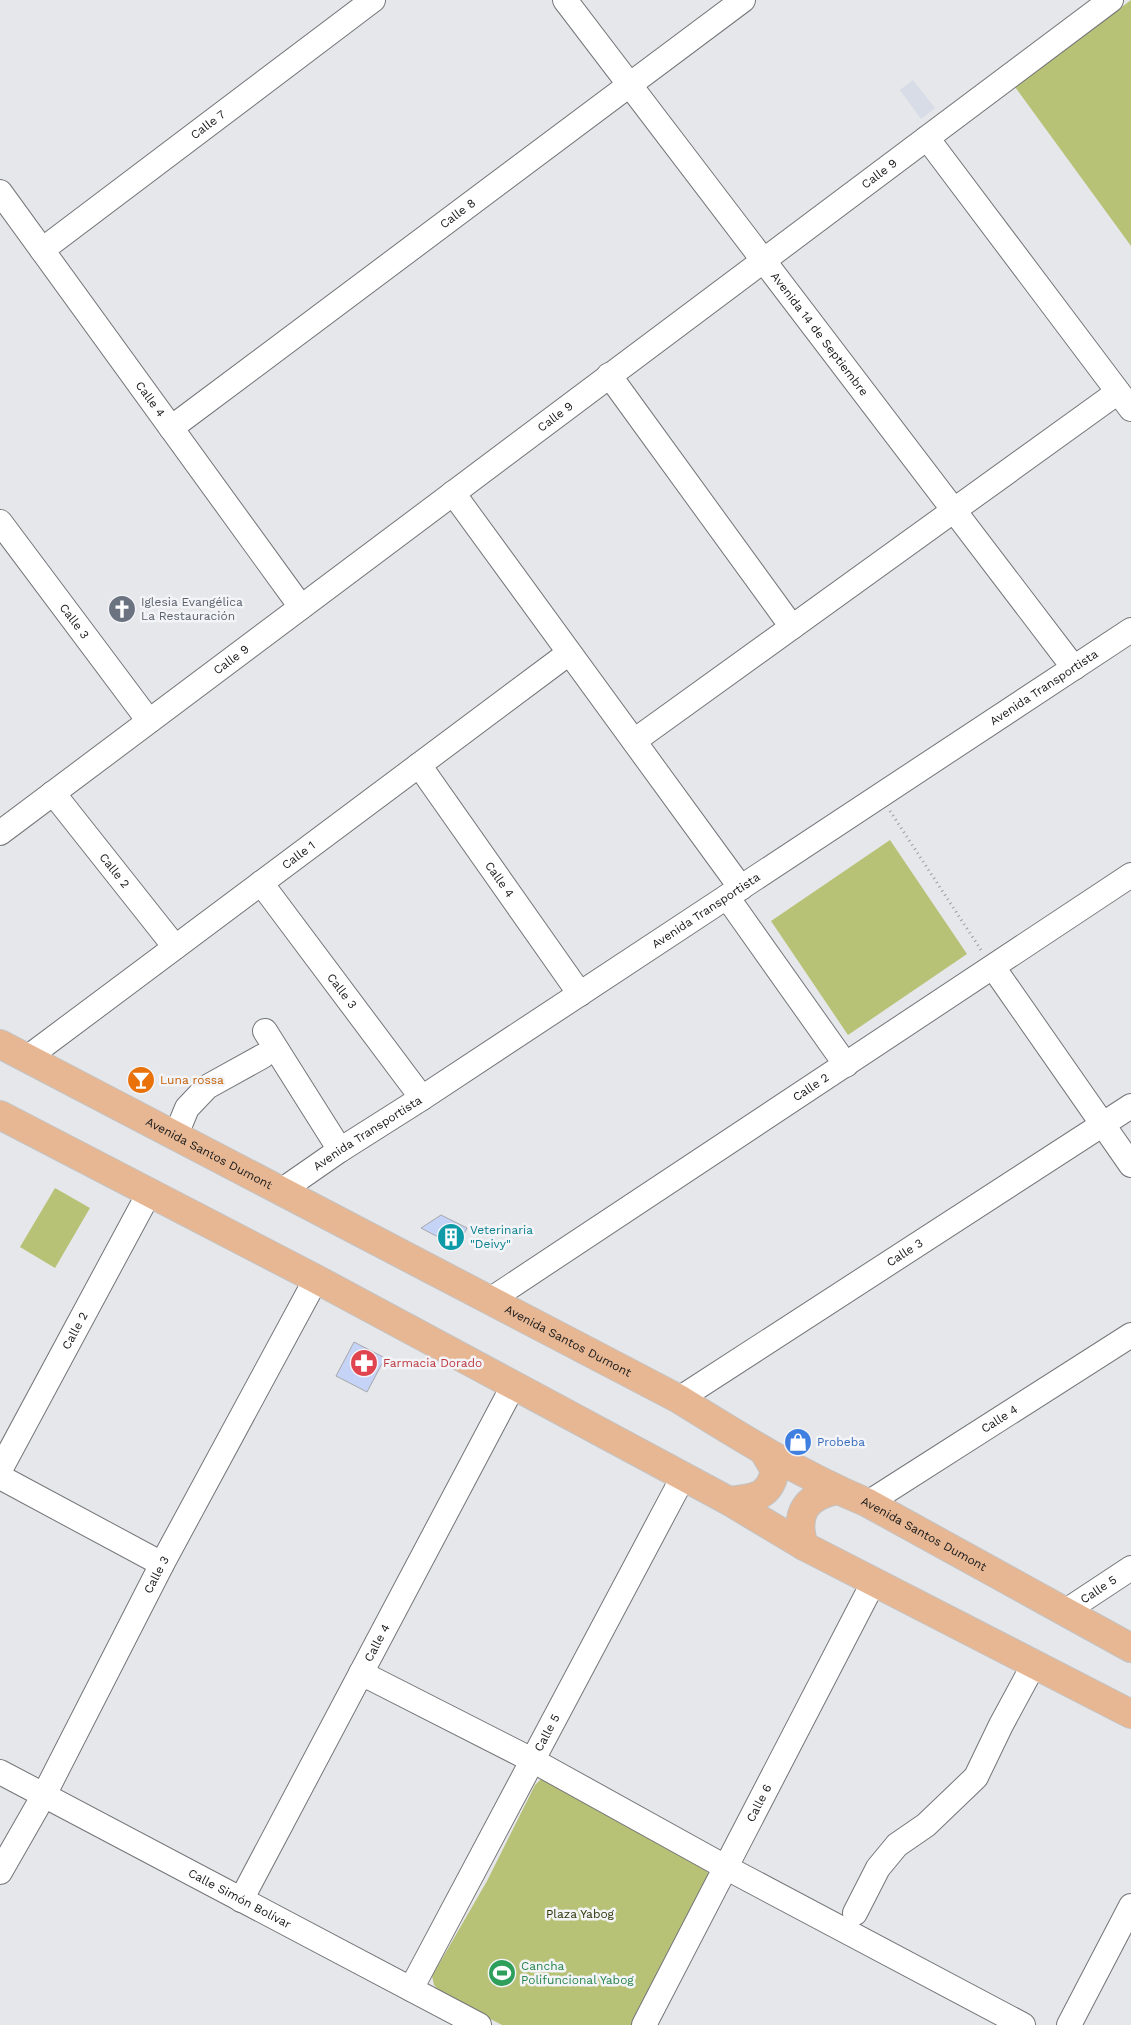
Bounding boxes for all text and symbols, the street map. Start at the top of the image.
street label: Calle 7 [188,107,228,142]
street label: Calle 9 [859,156,900,192]
street label: Calle 8 [437,196,478,231]
street label: Avenida 14 de Septiembre [768,269,871,399]
street label: Calle 4 [133,379,168,420]
street label: Calle 9 [535,399,576,435]
church icon: Iglesia Evangélica La Restauración [107,594,137,624]
place label: Iglesia Evangélica La Restauración [141,595,243,623]
street label: Calle 3 [57,601,92,642]
street label: Calle 9 [211,642,252,677]
street label: Avenida Transportista [987,647,1101,728]
street label: Calle 1 [279,838,318,872]
street label: Calle 2 [96,850,133,891]
street label: Calle 4 [482,859,517,900]
street label: Avenida Transportista [649,870,763,951]
street label: Calle 3 [324,971,360,1011]
bar icon: Luna rossa [126,1065,156,1095]
street label: Calle 2 [790,1070,832,1104]
place label: Luna rossa [160,1073,224,1087]
street label: Avenida Transportista [310,1093,425,1174]
street label: Avenida Santos Dumont [143,1114,275,1192]
building icon: Veterinaria "Deivy" [436,1222,466,1252]
place label: Veterinaria "Deivy" [470,1223,533,1251]
street label: Calle 3 [884,1236,925,1270]
street label: Avenida Santos Dumont [502,1302,634,1380]
street label: Calle 2 [59,1310,91,1352]
pharmacy icon: Farmacia Dorado [349,1348,379,1378]
place label: Farmacia Dorado [383,1356,482,1370]
street label: Calle 4 [979,1402,1020,1436]
shop icon: Probeba [783,1427,813,1457]
place label: Probeba [817,1435,865,1449]
street label: Avenida Santos Dumont [859,1494,989,1574]
street label: Calle 3 [141,1554,172,1596]
street label: Calle 5 [1078,1572,1119,1606]
street label: Calle 4 [361,1621,393,1664]
street label: Calle 5 [531,1712,563,1754]
street label: Calle 6 [743,1782,775,1824]
street label: Calle Simón Bolívar [186,1866,293,1931]
park label: Plaza Yabog [546,1907,615,1921]
sports icon: Cancha Polifuncional Yabog [487,1958,517,1988]
place label: Cancha Polifuncional Yabog [521,1959,634,1987]

